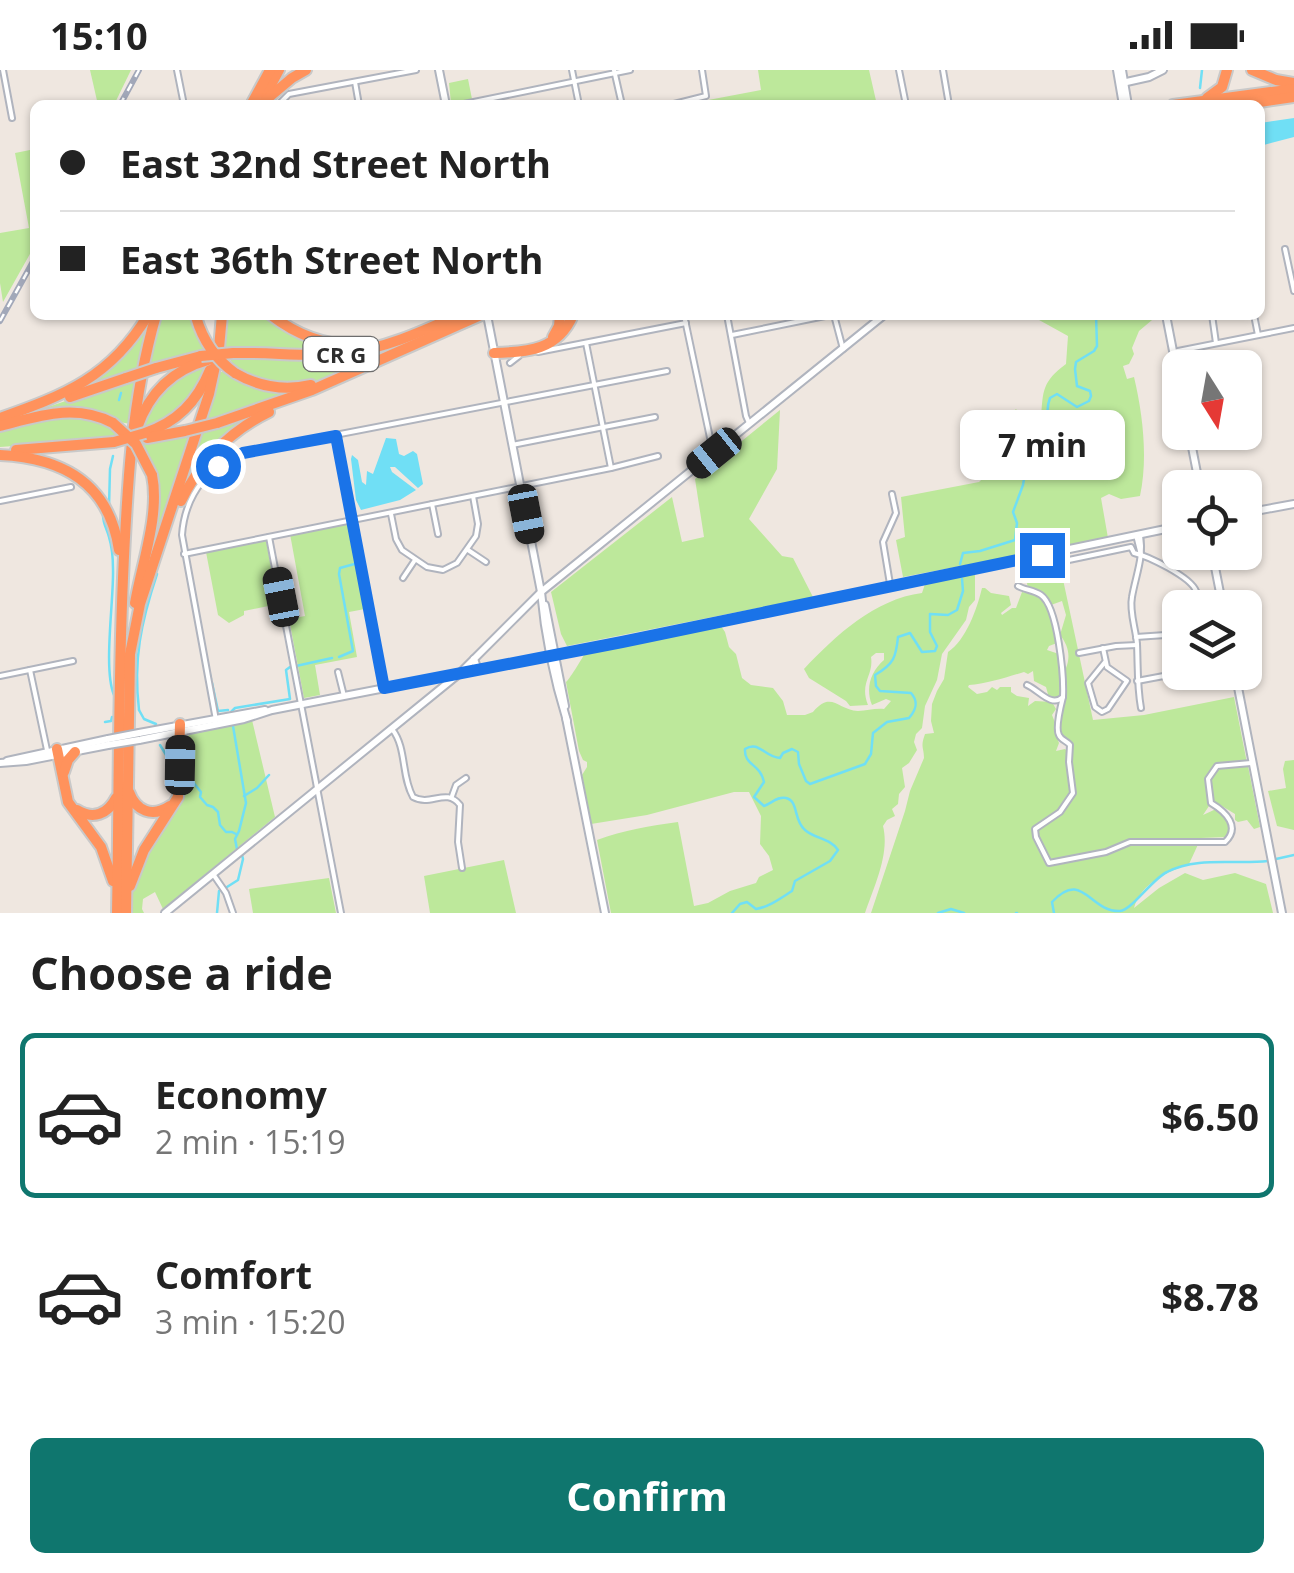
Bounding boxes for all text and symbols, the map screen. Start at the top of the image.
text: 15:10 [50,9,148,61]
text: East 32nd Street North [120,137,551,189]
text: East 36th Street North [120,233,543,285]
road number: CR G [304,337,378,371]
north arrow [1162,350,1262,450]
map controls [1162,350,1262,690]
callout: 7 min [960,410,1124,480]
car [681,422,747,484]
text: 7 min [998,423,1087,466]
route start [196,444,241,489]
button: locate [1162,470,1262,570]
car [506,482,546,546]
route end [1020,533,1065,578]
car [261,565,301,629]
button: layers [1162,590,1262,690]
car [164,735,196,795]
text: Choose a ride [30,942,333,1003]
text: Economy [155,1068,327,1120]
icon: car [35,1071,125,1161]
text: $6.50 [1161,1090,1259,1142]
text: 2 min · 15:19 [155,1120,346,1163]
text: Comfort [155,1248,312,1300]
icon: car [35,1251,125,1341]
text: $8.78 [1161,1270,1259,1322]
text: 3 min · 15:20 [155,1300,346,1343]
button: Confirm [30,1438,1264,1553]

